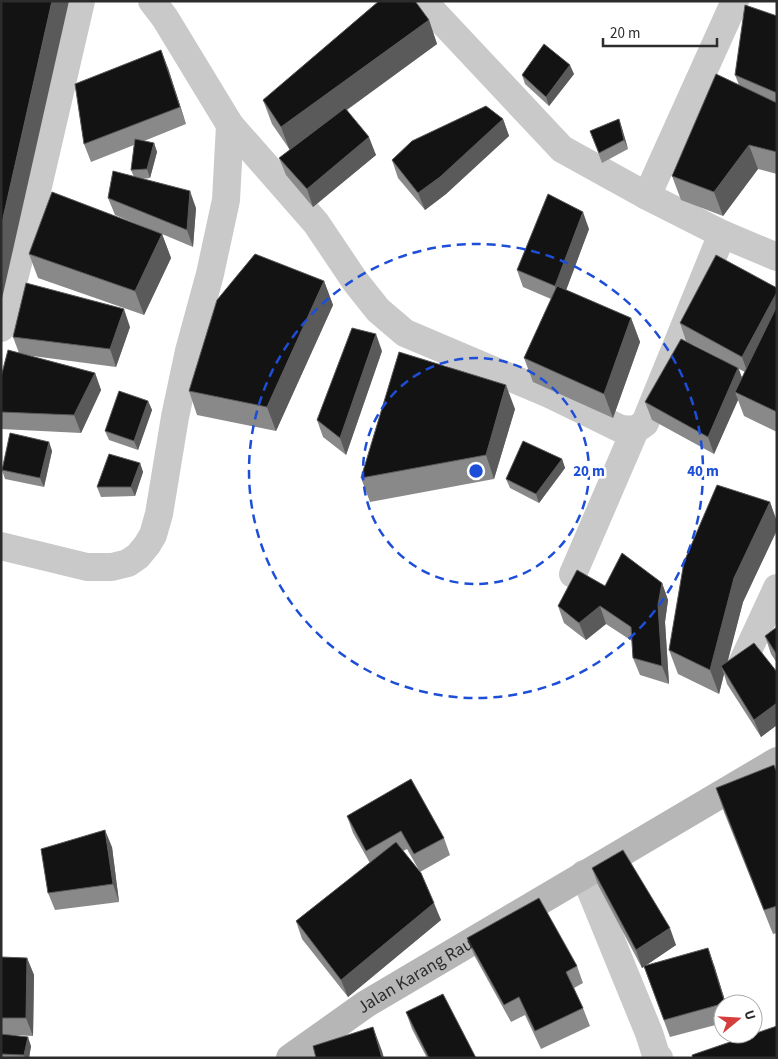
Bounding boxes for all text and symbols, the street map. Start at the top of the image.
scale bar [603,15,717,47]
text: 20 m [610,23,640,44]
text: 20 m [573,461,605,482]
text: 40 m [687,461,719,482]
centre of rings [467,462,485,480]
street label: Jalan Karang Rau [352,931,478,1020]
north arrow [713,994,763,1044]
text: U [738,1008,760,1023]

